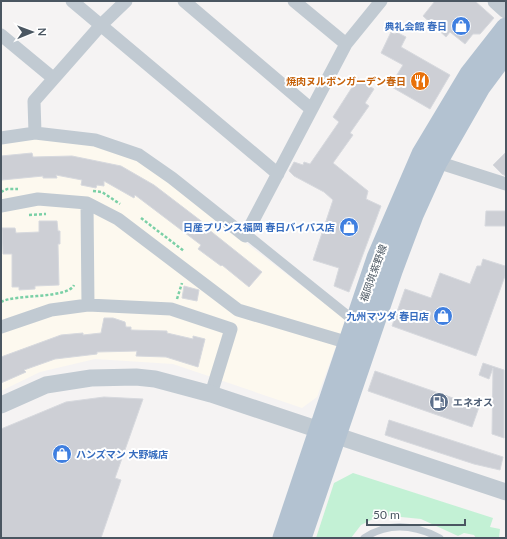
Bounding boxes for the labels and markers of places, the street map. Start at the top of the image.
shop icon: 典礼会館 春日 [450,15,472,37]
place label: 典礼会館 春日 [385,20,447,32]
restaurant icon: 焼肉ヌルボンガーデン春日 [409,70,431,92]
place label: 焼肉ヌルボンガーデン春日 [286,75,406,87]
shop icon: 日産プリンス福岡 春日バイパス店 [338,216,360,238]
place label: 日産プリンス福岡 春日バイパス店 [183,221,335,233]
shop icon: 九州マツダ 春日店 [432,305,454,327]
place label: 九州マツダ 春日店 [347,310,429,322]
fuel station icon: エネオス [428,391,450,413]
place label: エネオス [453,396,493,408]
shop icon: ハンズマン 大野城店 [51,443,73,465]
place label: ハンズマン 大野城店 [76,448,168,460]

